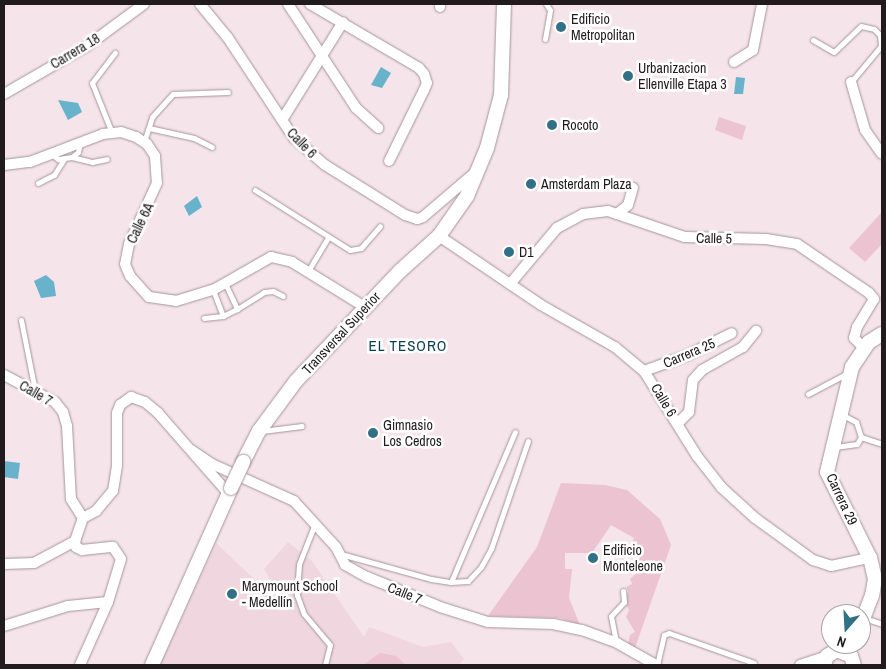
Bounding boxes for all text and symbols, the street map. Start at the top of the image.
place label: Edificio Metropolitan [571,11,635,44]
marker: Edificio Metropolitan [555,21,567,33]
street label: Carrera 18 [47,30,103,72]
place label: Urbanizacion Ellenville Etapa 3 [638,60,727,92]
marker: Urbanizacion Ellenville Etapa 3 [622,70,634,82]
place label: Rocoto [562,117,598,133]
marker: Rocoto [546,119,558,131]
street label: Calle 6 [284,124,320,162]
place label: Amsterdam Plaza [541,176,632,192]
marker: Amsterdam Plaza [525,178,537,190]
street label: Calle 6A [123,200,157,246]
street label: Calle 5 [696,229,732,247]
place label: D1 [519,244,534,260]
marker: D1 [503,246,515,258]
street label: Transversal Superior [298,288,384,378]
street label: Carrera 25 [660,335,718,371]
district label: EL TESORO [367,337,449,355]
street label: Calle 7 [16,377,56,409]
street label: Calle 6 [648,380,680,420]
place label: Gimnasio Los Cedros [383,417,442,450]
marker: Gimnasio Los Cedros [367,427,379,439]
street label: Carrera 29 [823,471,861,527]
place label: Edificio Monteleone [603,542,663,574]
marker: Edificio Monteleone [587,552,599,564]
place label: Marymount School - Medellín [242,578,338,610]
street label: Calle 7 [385,579,425,607]
marker: Marymount School - Medellín [226,588,238,600]
north arrow [821,604,871,654]
text: N [835,632,848,652]

